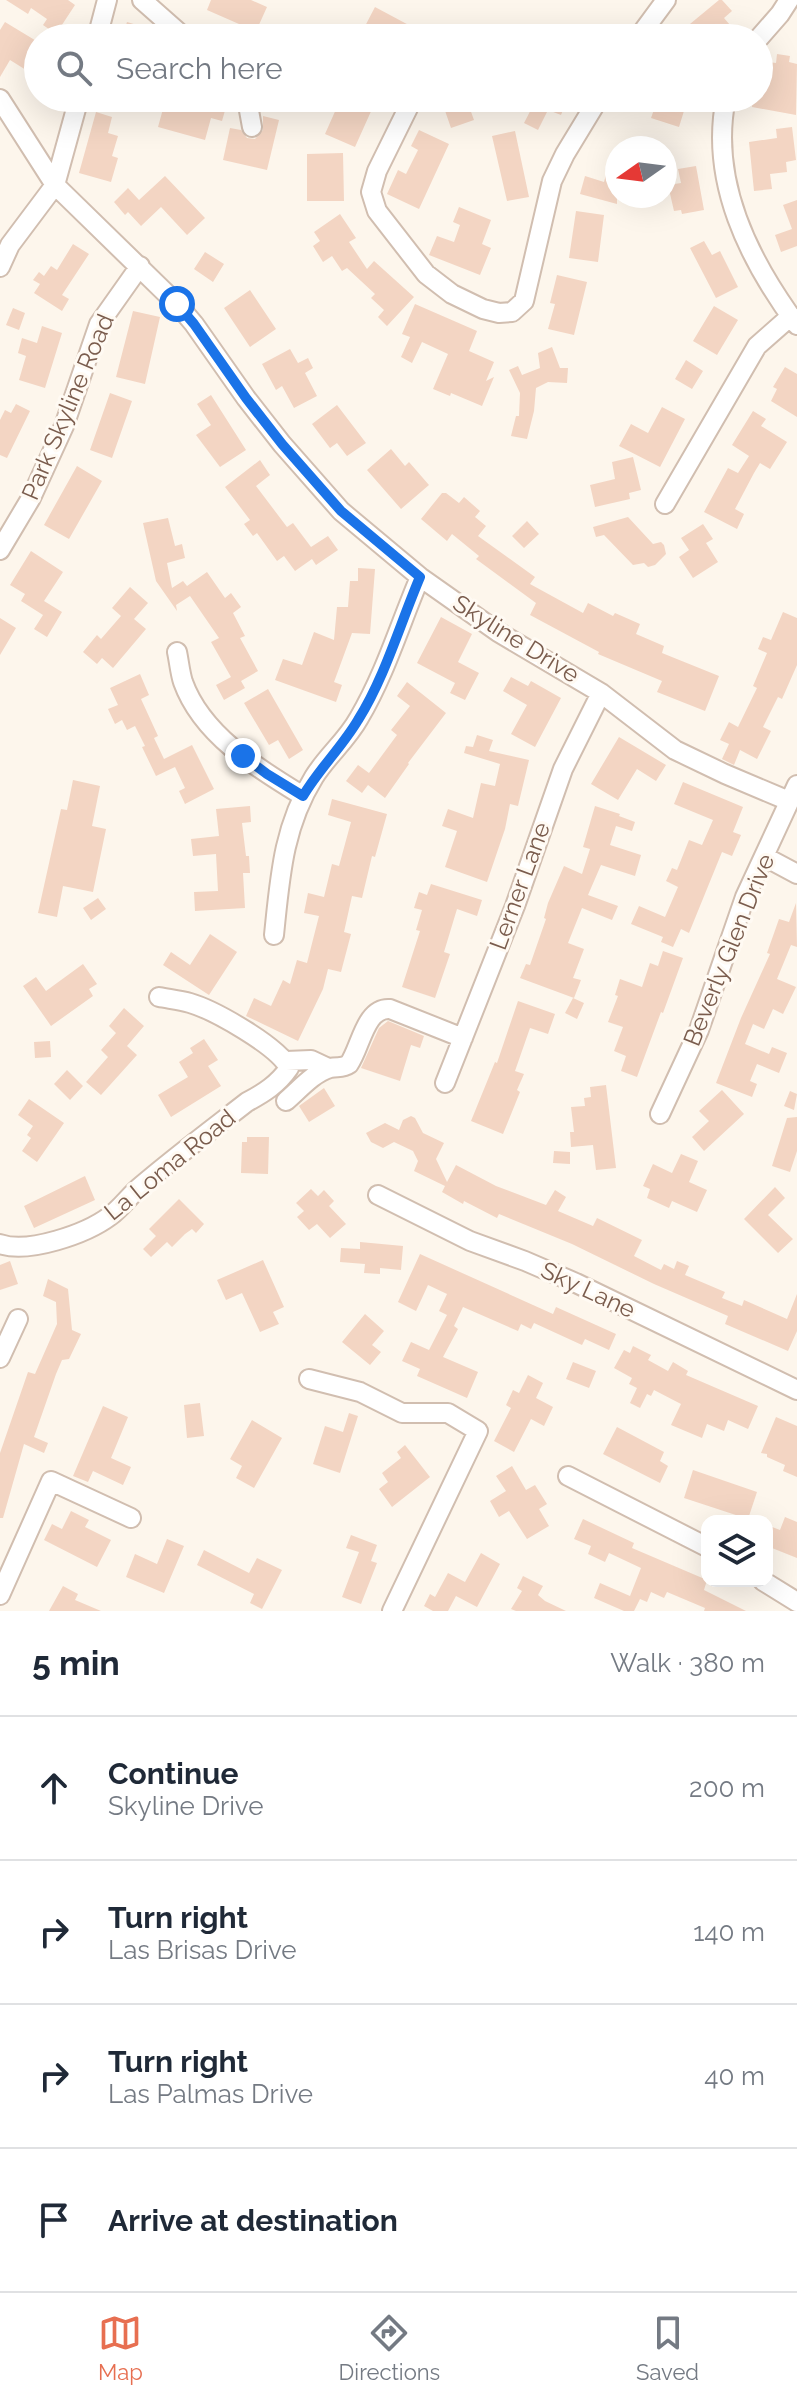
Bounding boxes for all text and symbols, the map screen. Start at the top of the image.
search box [24,24,773,112]
icon: search [52,46,96,90]
text: Search here [116,51,283,86]
north arrow [605,136,677,208]
route start [159,286,195,322]
street label: Park Skyline Road [15,310,120,504]
street label: Skyline Drive [448,588,585,689]
route end [225,738,261,774]
street label: Lerner Lane [483,818,556,953]
street label: Beverly Glen Drive [677,850,780,1050]
street label: La Loma Road [98,1103,241,1226]
street label: Sky Lane [536,1255,640,1324]
map controls [701,1515,773,1587]
button: layers [701,1515,773,1587]
text: 5 min [32,1643,120,1683]
text: Walk · 380 m [610,1648,765,1678]
text: Continue [108,1756,239,1791]
icon: ahead [32,1766,76,1810]
text: 200 m [689,1773,765,1803]
text: Skyline Drive [108,1791,263,1821]
text: Turn right [108,1900,248,1935]
icon: right [32,1910,76,1954]
text: 140 m [693,1917,765,1947]
text: Las Brisas Drive [108,1935,297,1965]
text: Turn right [108,2044,248,2079]
icon: right [32,2054,76,2098]
text: 40 m [704,2061,765,2091]
text: Las Palmas Drive [108,2079,313,2109]
icon: arrive [32,2198,76,2242]
text: Arrive at destination [108,2203,398,2238]
tab: Map [98,2311,143,2385]
tab: Directions [339,2311,440,2385]
tab: Saved [636,2311,699,2385]

